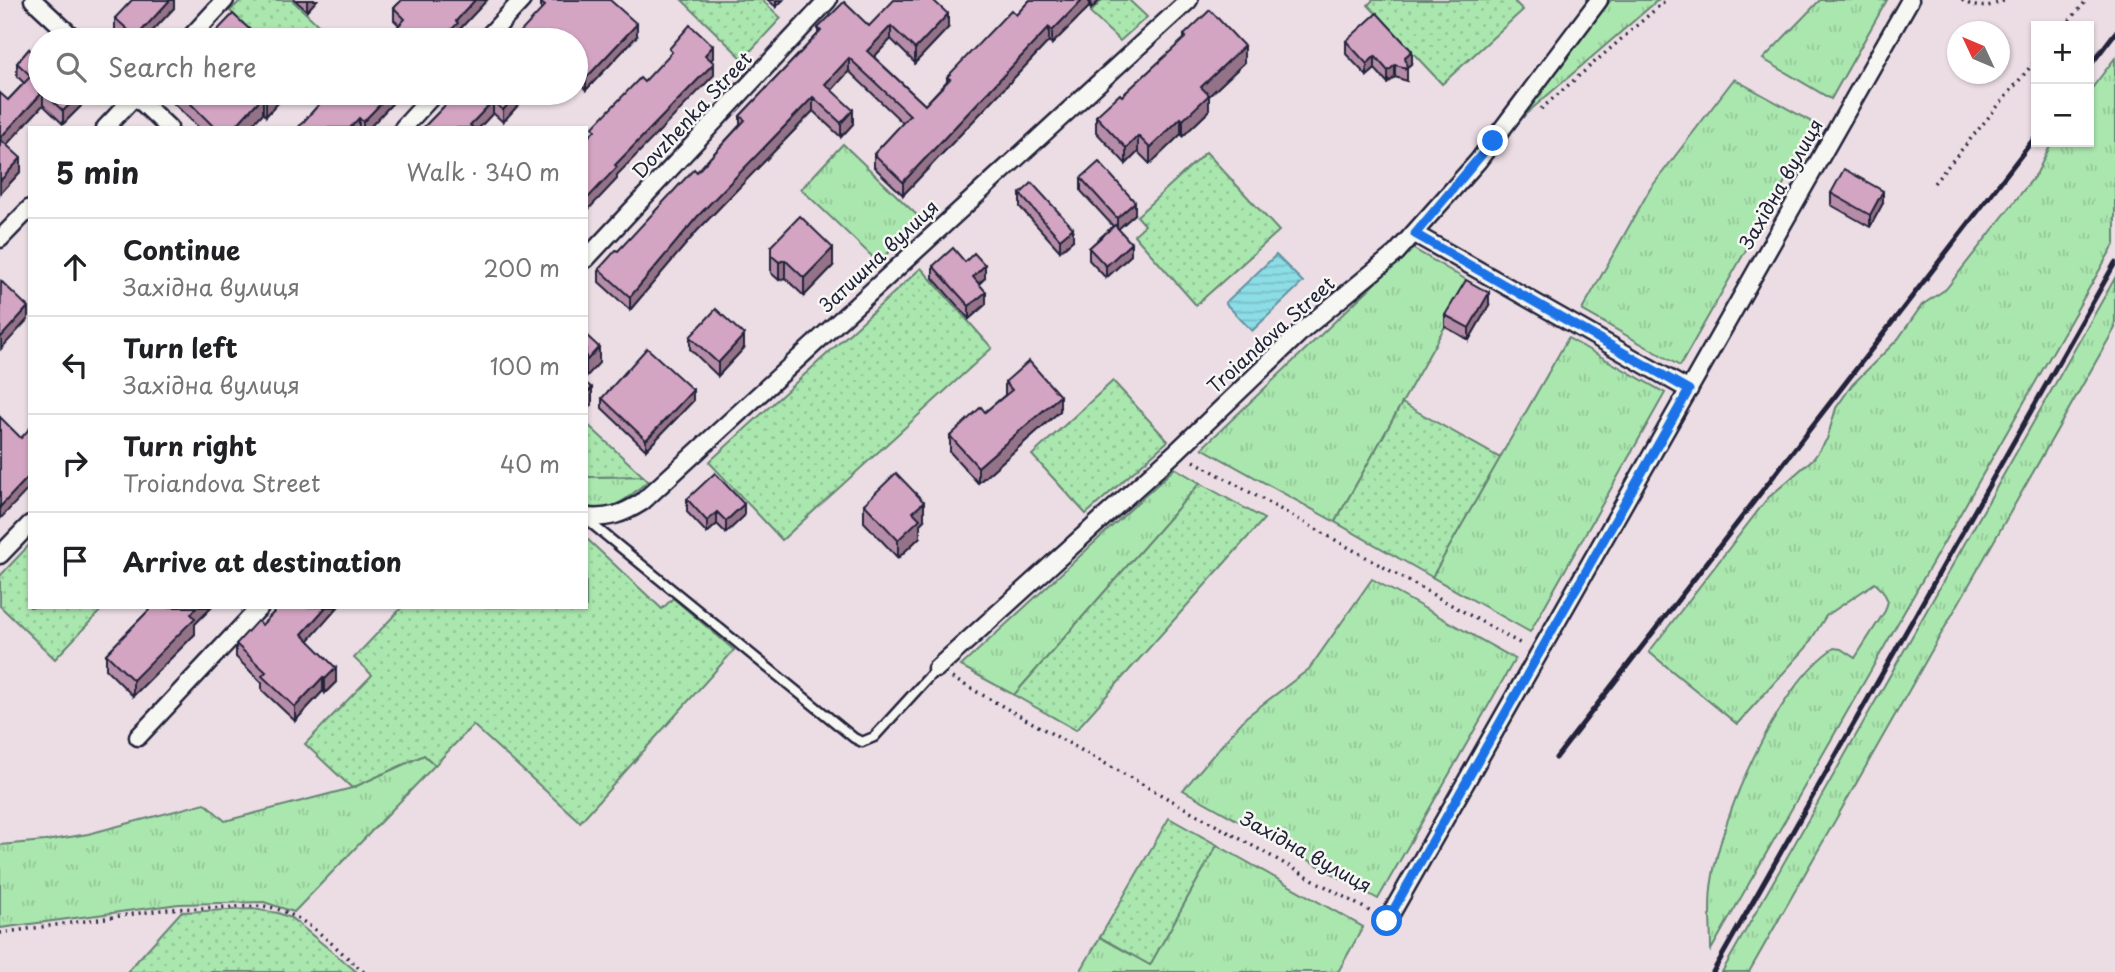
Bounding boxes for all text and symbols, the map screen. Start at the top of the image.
north arrow [1947,21,2010,84]
map controls [2031,21,2094,147]
button: + [2031,21,2094,84]
search box [28,28,588,105]
street label: Dovzhenka Street [625,44,758,184]
text: Search here [108,47,257,86]
icon: search [52,48,90,86]
button: − [2031,84,2094,147]
street label: Західна вулиця [1731,113,1829,254]
route end [1477,125,1508,156]
text: 5 min [56,149,139,194]
text: Walk · 340 m [407,154,560,189]
street label: Затишна вулиця [813,193,944,318]
text: Continue [123,230,240,269]
icon: ahead [56,248,94,286]
text: 200 m [483,250,560,285]
text: Західна вулиця [123,269,300,304]
street label: Troiandova Street [1200,269,1340,399]
text: Turn left [123,328,238,367]
icon: left [56,346,94,384]
text: 100 m [490,348,560,383]
text: Західна вулиця [123,367,300,402]
text: Turn right [123,426,257,465]
icon: right [56,444,94,482]
text: 40 m [500,446,560,481]
text: Troiandova Street [123,465,320,500]
icon: arrive [56,542,94,580]
text: Arrive at destination [123,542,402,581]
street label: Західна вулиця [1236,803,1377,899]
route start [1371,905,1402,936]

